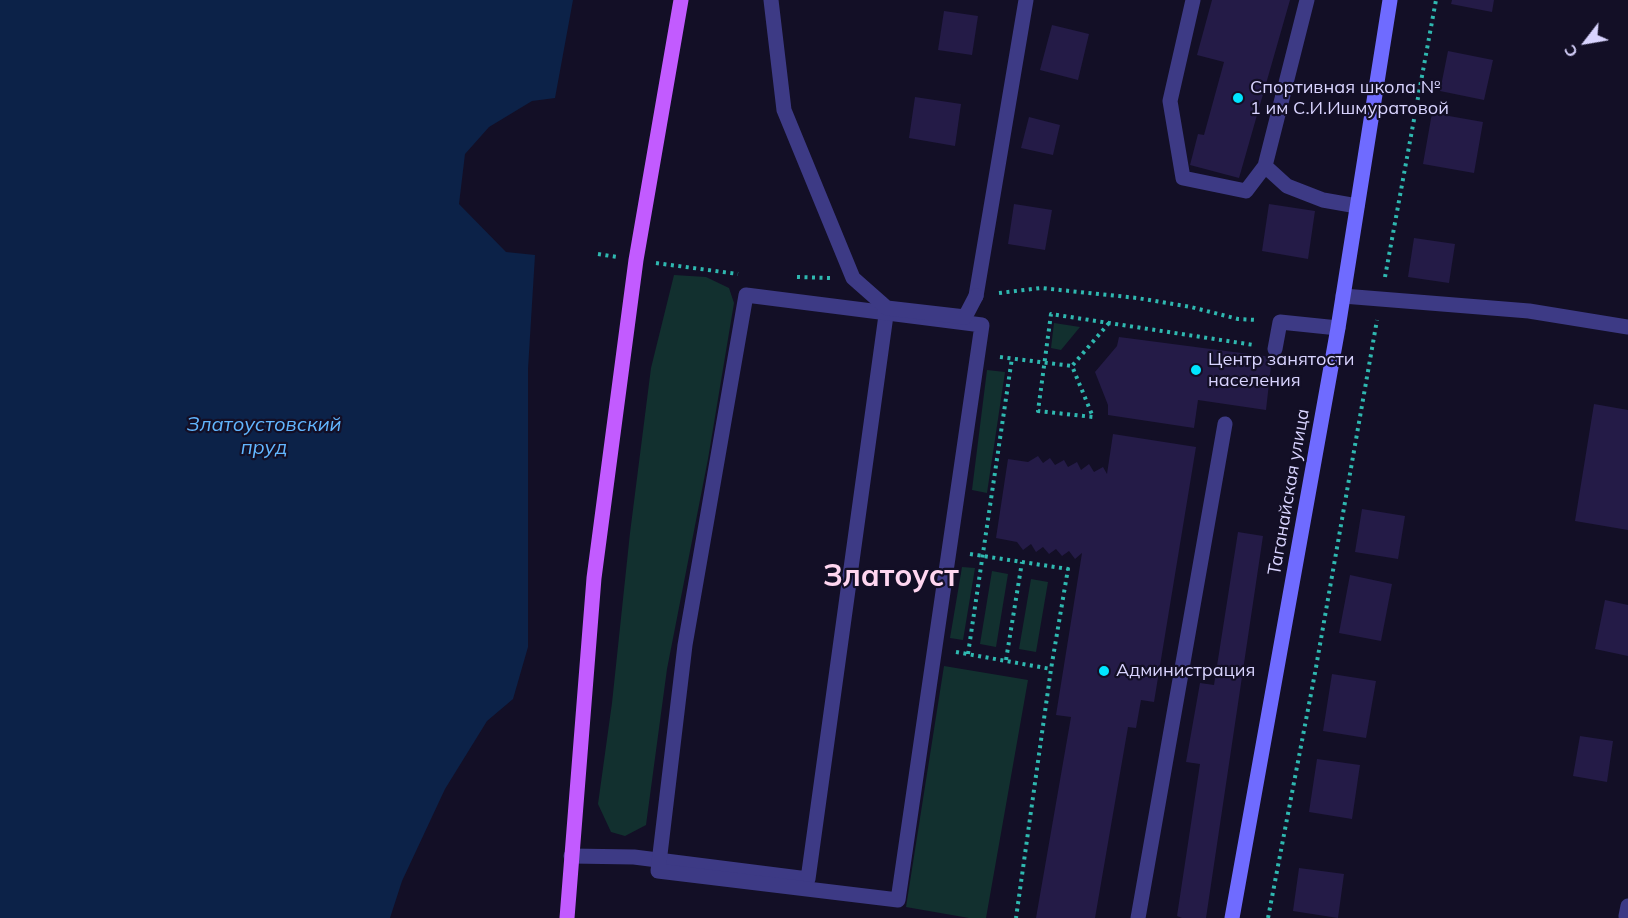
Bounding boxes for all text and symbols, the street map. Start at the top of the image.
north arrow [1556,12,1616,72]
text: С [1559,41,1582,61]
place label: Спортивная школа № 1 им С.И.Ишмуратовой [1250,77,1449,119]
marker: Спортивная школа № 1 им С.И.Ишмуратовой [1231,91,1245,105]
place label: Центр занятости населения [1208,349,1354,392]
marker: Центр занятости населения [1189,363,1203,377]
street label: Таганайская улица [1264,407,1314,577]
water label: Златоустовский пруд [187,413,341,460]
district label: Златоуст [823,559,959,595]
place label: Администрация [1116,660,1255,682]
marker: Администрация [1097,664,1111,678]

